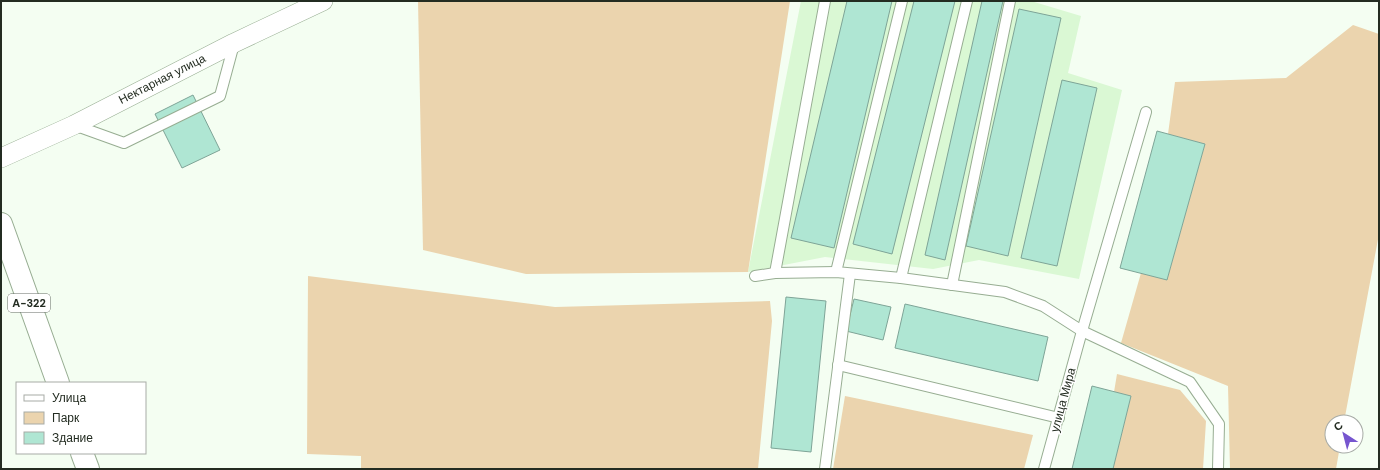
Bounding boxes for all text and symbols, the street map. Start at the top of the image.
street label: Нектарная улица [116,50,208,108]
road number: А-322 [8,294,50,312]
street label: улица Мира [1047,366,1079,434]
legend [16,382,146,454]
text: Улица [52,390,86,406]
text: Парк [52,410,80,426]
north arrow [1324,414,1364,454]
text: С [1331,418,1345,434]
text: Здание [52,430,93,446]

